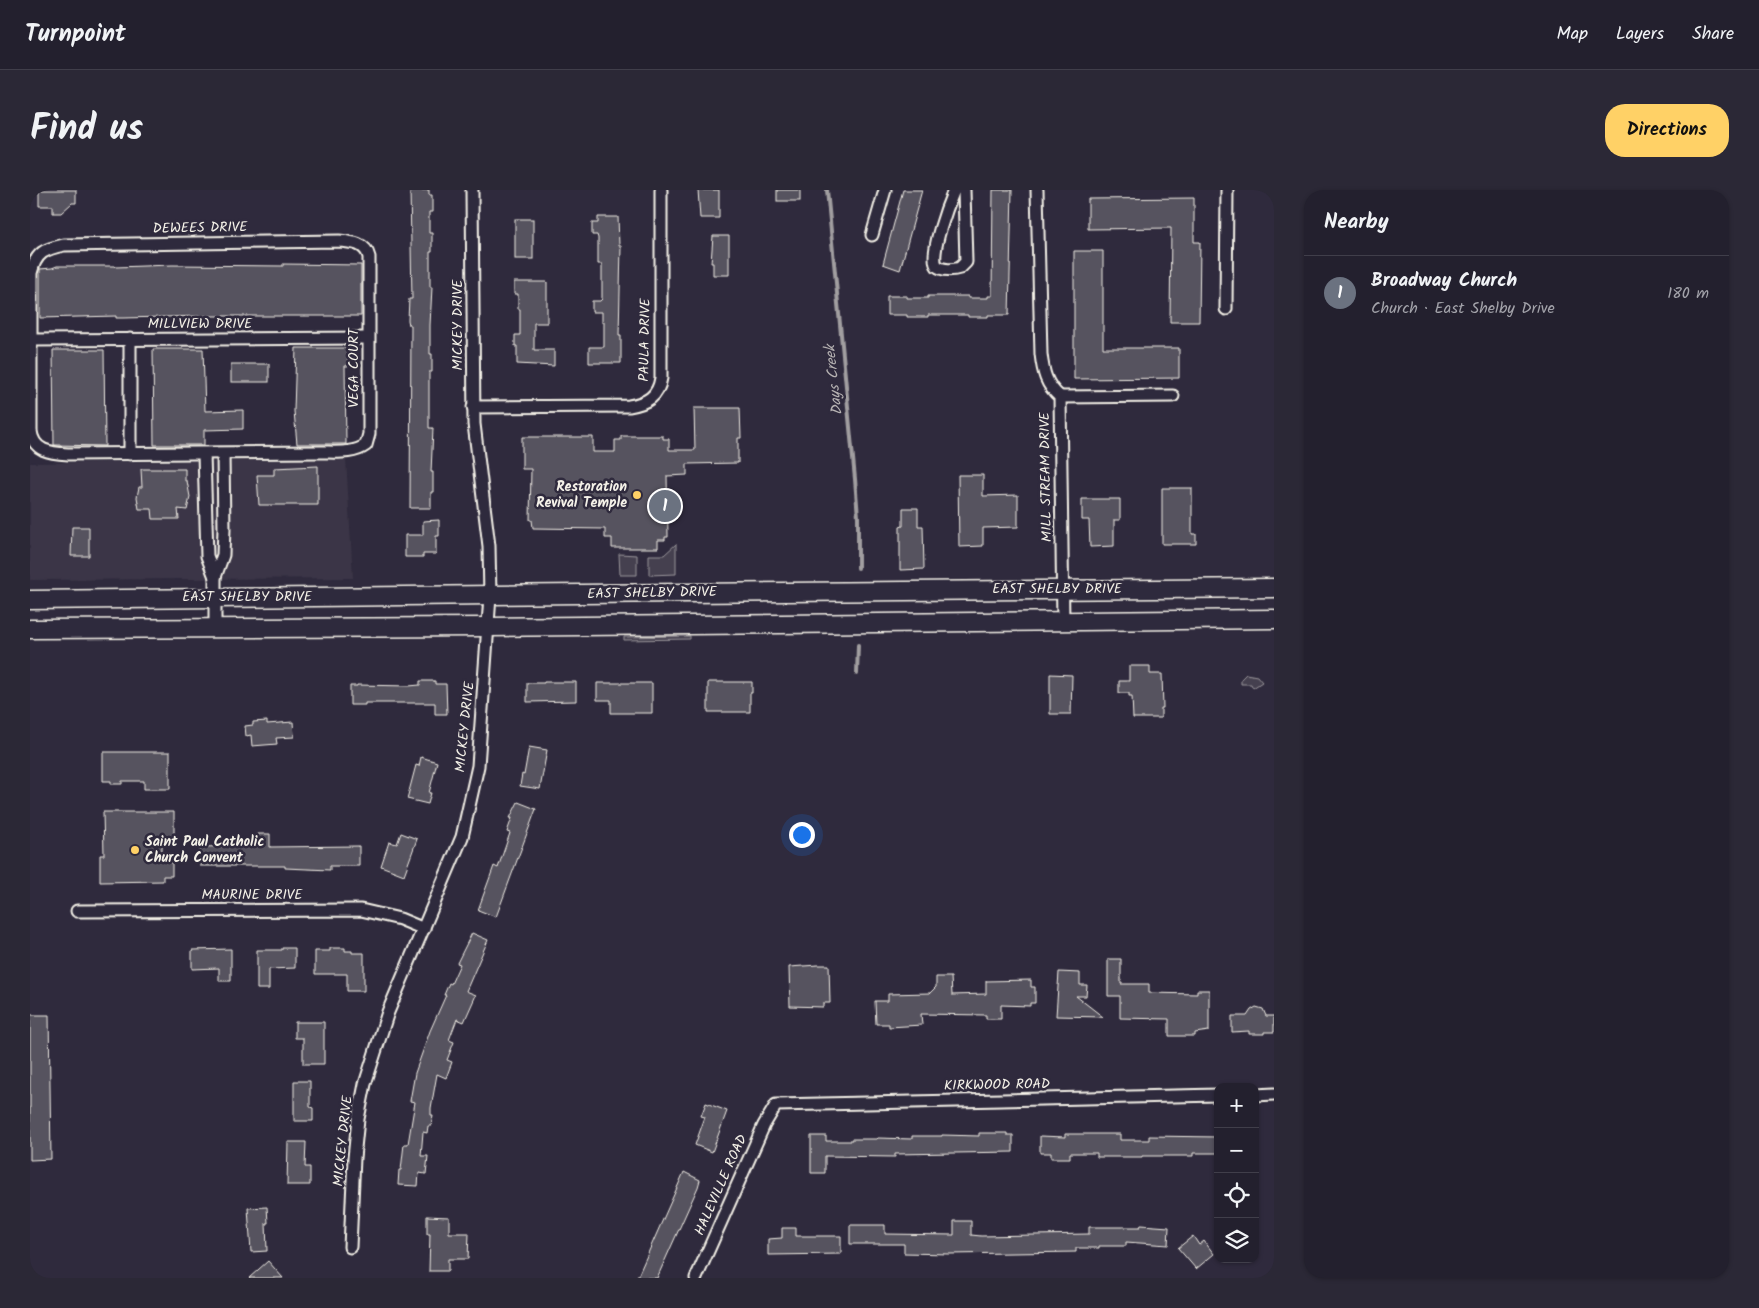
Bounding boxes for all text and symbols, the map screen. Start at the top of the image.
text: Turnpoint [25,15,126,54]
text: Map [1557,20,1588,49]
text: Layers [1616,20,1664,49]
text: Share [1692,20,1734,49]
text: Find us [30,102,143,158]
button: Directions [1605,104,1729,157]
text: Nearby [1324,206,1389,239]
street label: DEWEES DRIVE [152,216,248,240]
text: Broadway Church [1371,266,1517,296]
street label: MICKEY DRIVE [447,279,469,371]
text: 1 [1338,281,1342,306]
text: 180 m [1667,281,1709,306]
text: Church · East Shelby Drive [1371,296,1555,321]
street label: PAULA DRIVE [633,297,657,382]
street label: MILLVIEW DRIVE [148,313,253,335]
street label: VEGA COURT [343,327,365,408]
water label: Days Creek [818,342,850,416]
street label: MILL STREAM DRIVE [1034,411,1058,542]
place label: Restoration Revival Temple [536,476,627,514]
pin: 1 [649,487,681,525]
marker: Restoration Revival Temple [631,489,643,501]
street label: EAST SHELBY DRIVE [992,578,1123,600]
street label: EAST SHELBY DRIVE [587,581,718,605]
street label: EAST SHELBY DRIVE [182,586,313,608]
street label: MICKEY DRIVE [449,680,481,773]
your location [789,822,815,848]
place label: Saint Paul Catholic Church Convent [145,831,264,869]
marker: Saint Paul Catholic Church Convent [129,844,141,856]
street label: MAURINE DRIVE [202,884,303,906]
street label: KIRKWOOD ROAD [944,1073,1050,1097]
map controls [1214,1083,1259,1263]
button: + [1214,1083,1259,1128]
street label: MICKEY DRIVE [327,1094,359,1187]
button: − [1214,1128,1259,1173]
street label: HALEVILLE ROAD [689,1131,753,1239]
button: locate [1214,1173,1259,1218]
button: layers [1214,1218,1259,1263]

